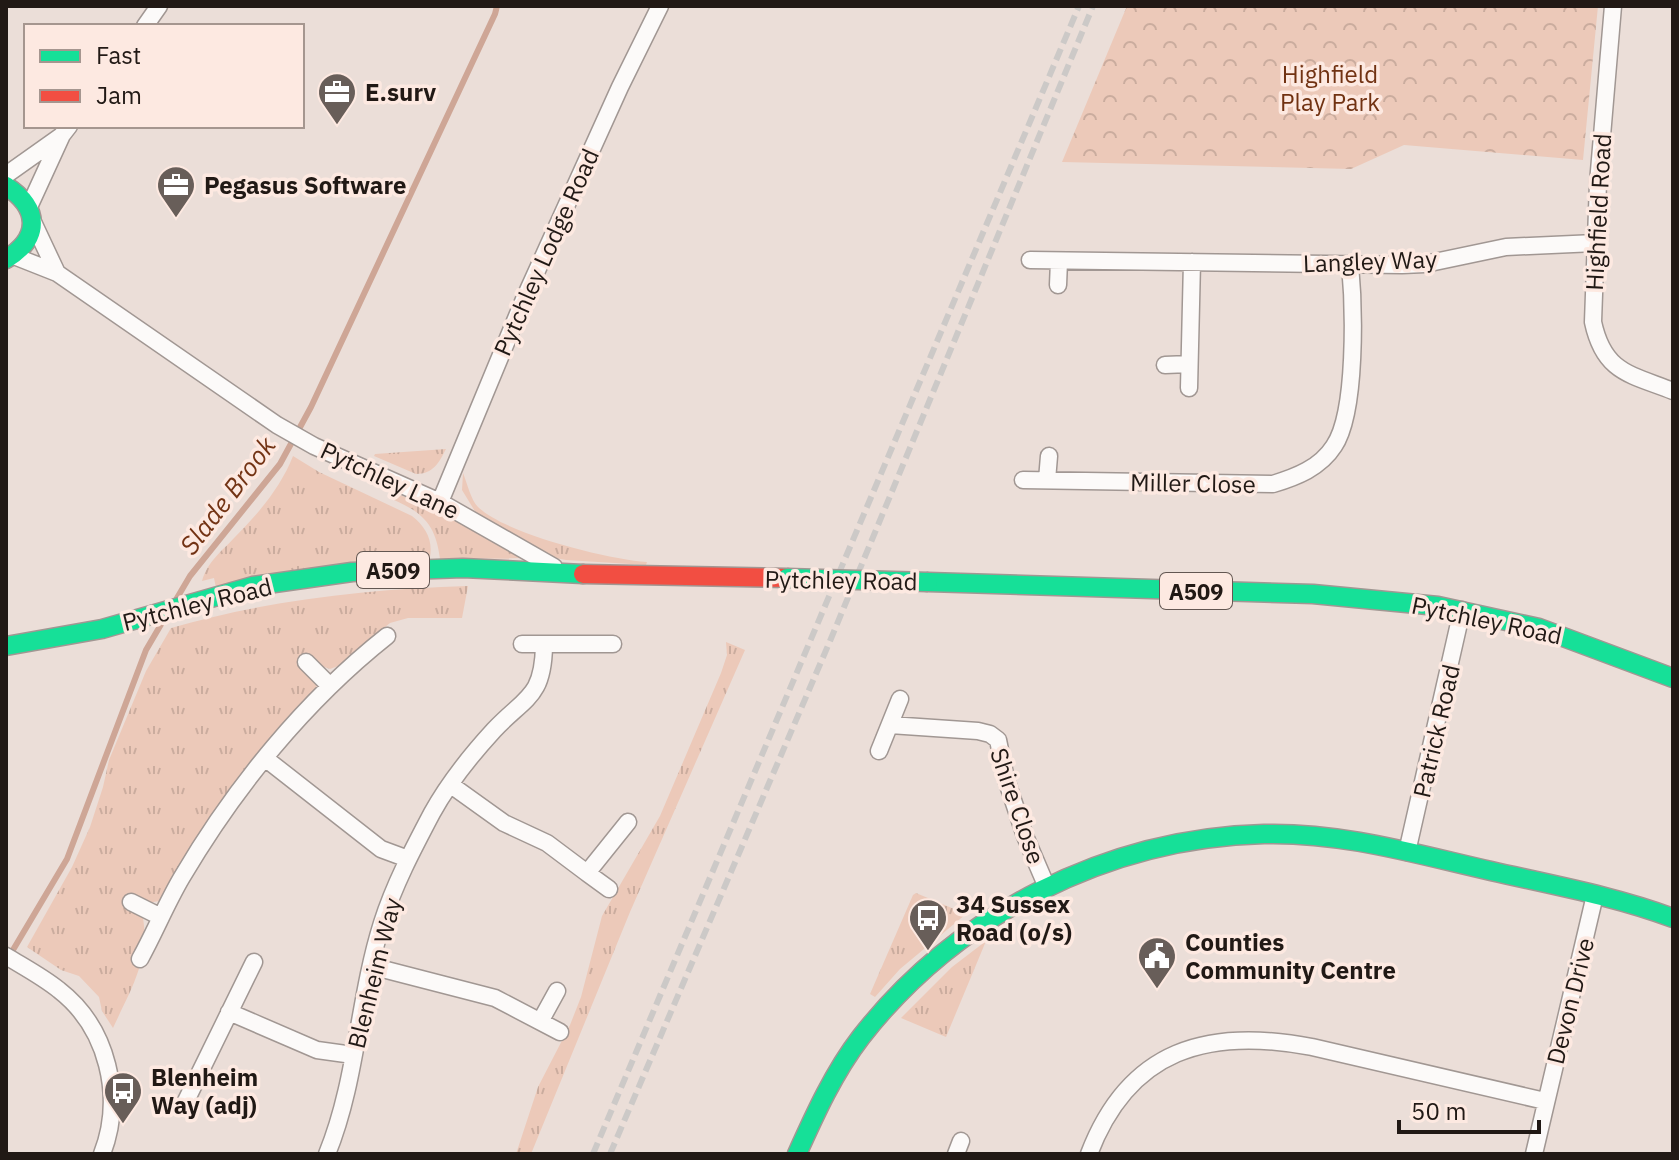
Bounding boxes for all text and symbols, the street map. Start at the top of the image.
legend [24,24,304,128]
text: Fast [96,39,141,71]
park label: Highfield Play Park [1280,58,1380,118]
office icon: E.surv [316,71,358,126]
place label: E.surv [365,76,436,108]
text: Jam [96,79,142,111]
street label: Highfield Road [1578,133,1618,291]
street label: Pytchley Lodge Road [486,143,606,361]
office icon: Pegasus Software [155,164,197,219]
place label: Pegasus Software [204,169,407,201]
street label: Langley Way [1302,243,1438,279]
water label: Slade Brook [171,429,283,561]
street label: Pytchley Lane [316,434,464,526]
street label: Miller Close [1130,466,1256,500]
road number: A509 [357,552,429,588]
street label: Pytchley Road [764,563,918,597]
street label: Pytchley Road [119,570,275,638]
road number: A509 [1160,573,1232,609]
street label: Pytchley Road [1409,588,1565,652]
street label: Patrick Road [1405,661,1467,801]
street label: Shire Close [983,744,1053,868]
place label: 34 Sussex Road (o/s) [956,888,1072,948]
street label: Blenheim Way [340,894,408,1052]
bus stop icon: 34 Sussex Road (o/s) [907,897,949,952]
place label: Counties Community Centre [1185,926,1396,986]
street label: Devon Drive [1539,934,1601,1068]
public building icon: Counties Community Centre [1136,935,1178,990]
place label: Blenheim Way (adj) [151,1061,258,1121]
bus stop icon: Blenheim Way (adj) [102,1070,144,1125]
scale bar [1399,1084,1539,1134]
text: 50 m [1411,1095,1466,1127]

